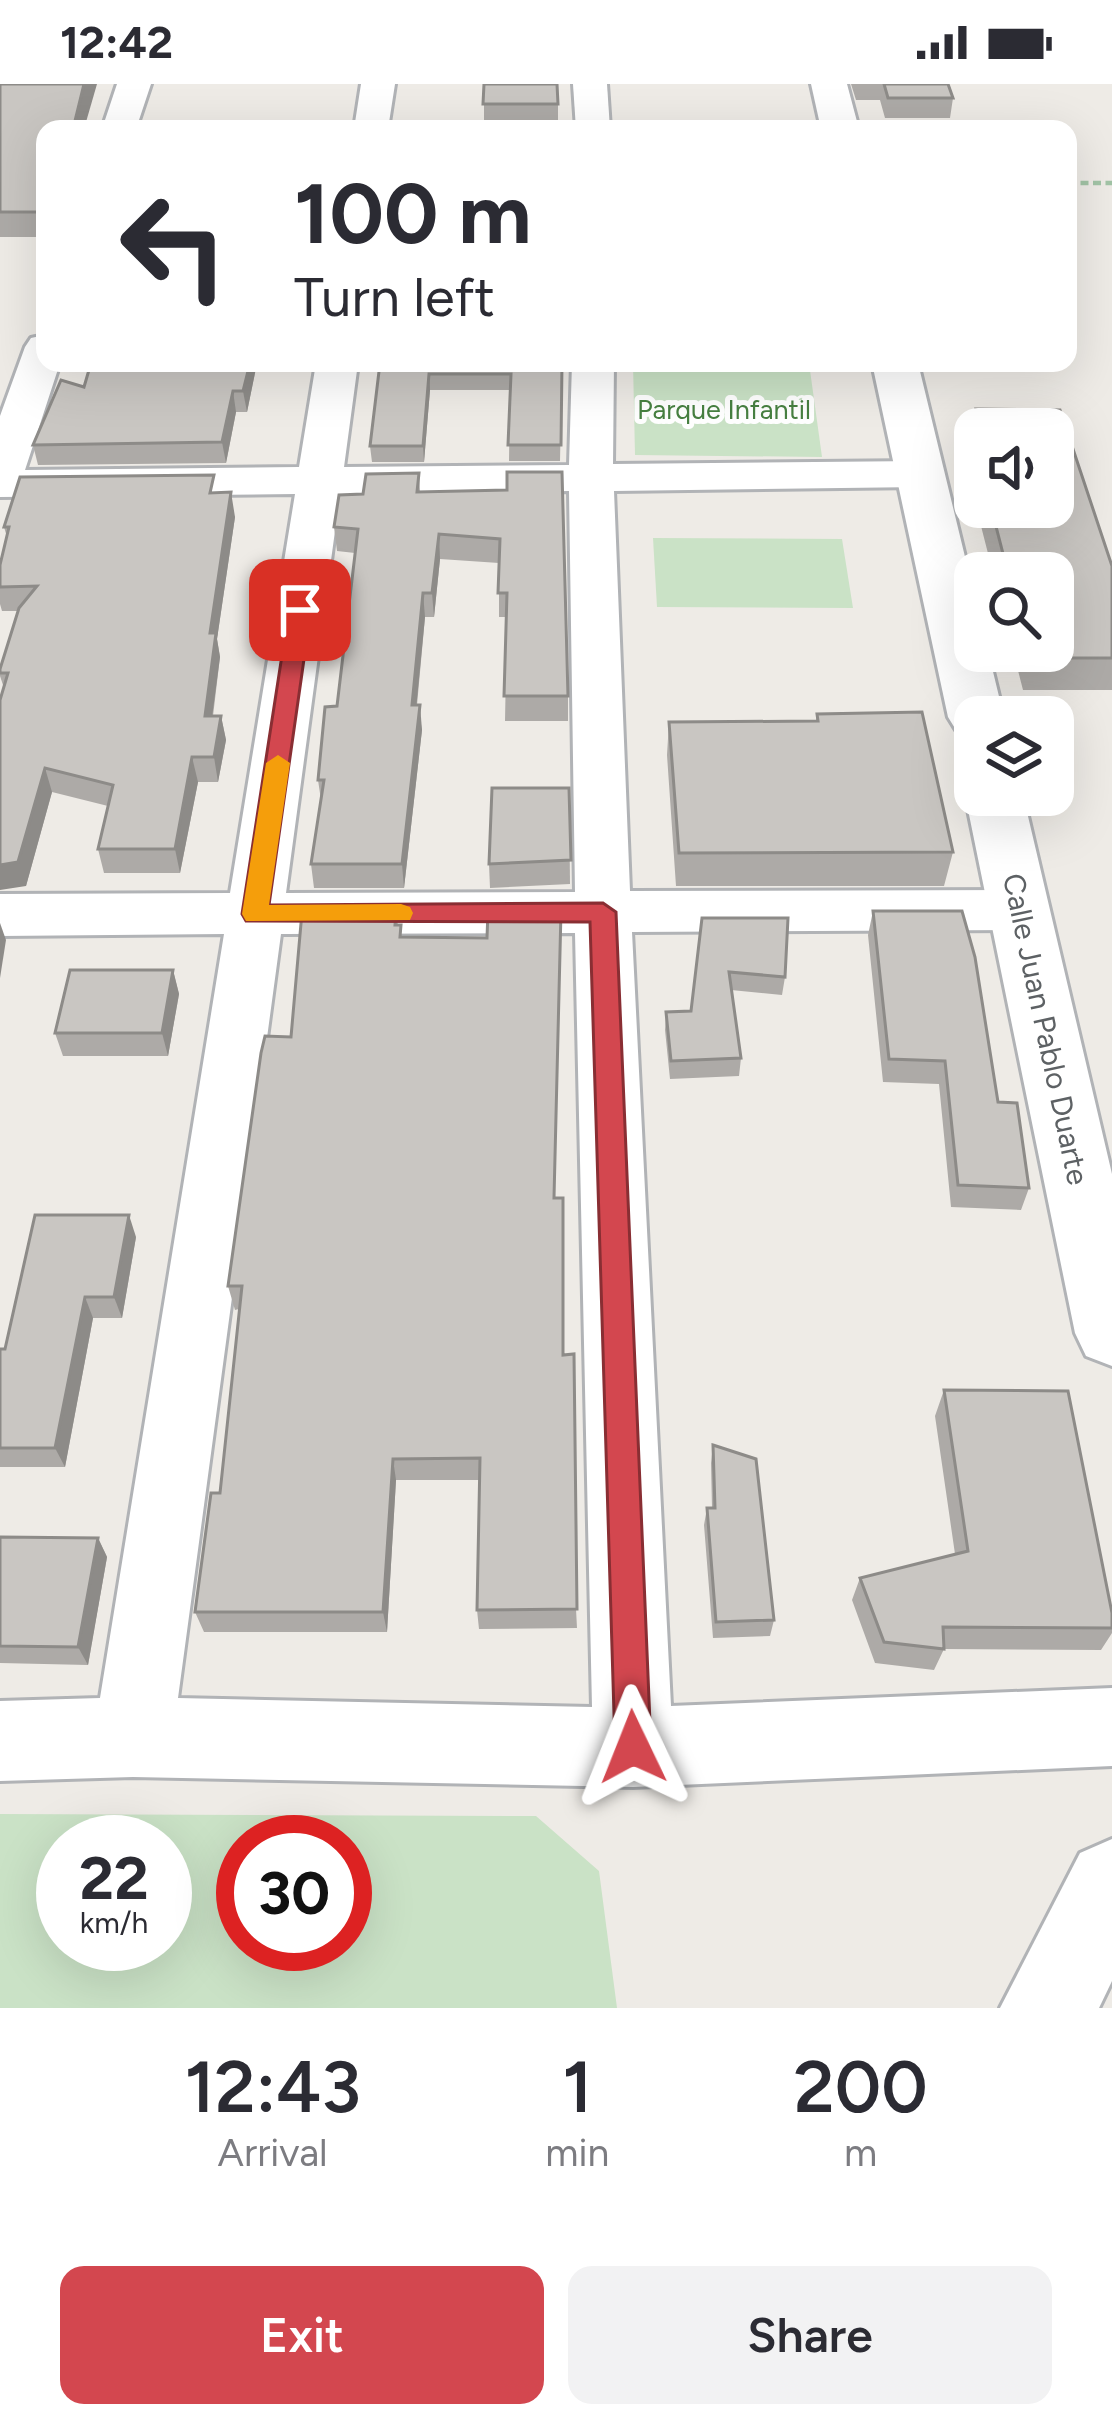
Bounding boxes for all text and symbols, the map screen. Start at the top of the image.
text: 12:42 [60,15,173,69]
text: 100 m [294,163,532,264]
icon: left [96,168,252,324]
text: Turn left [294,265,495,330]
park label: Parque Infantil [637,393,811,426]
map controls [954,408,1074,816]
button: sound [954,408,1074,528]
button: search [954,552,1074,672]
pin [249,559,351,661]
icon: arrive [267,577,333,643]
button: layers [954,696,1074,816]
street label: Calle Juan Pablo Duarte [995,870,1097,1188]
position arrow [570,1684,696,1810]
speed limit sign: 30 [216,1815,372,1971]
text: 22 [79,1842,149,1914]
text: km/h [80,1904,148,1941]
text: 12:43 [184,2044,361,2130]
text: 1 [562,2044,592,2130]
text: 200 [794,2044,928,2130]
text: Arrival [218,2129,328,2176]
text: min [545,2129,609,2176]
text: m [844,2129,877,2176]
button: Exit [60,2266,544,2404]
button: Share [568,2266,1052,2404]

